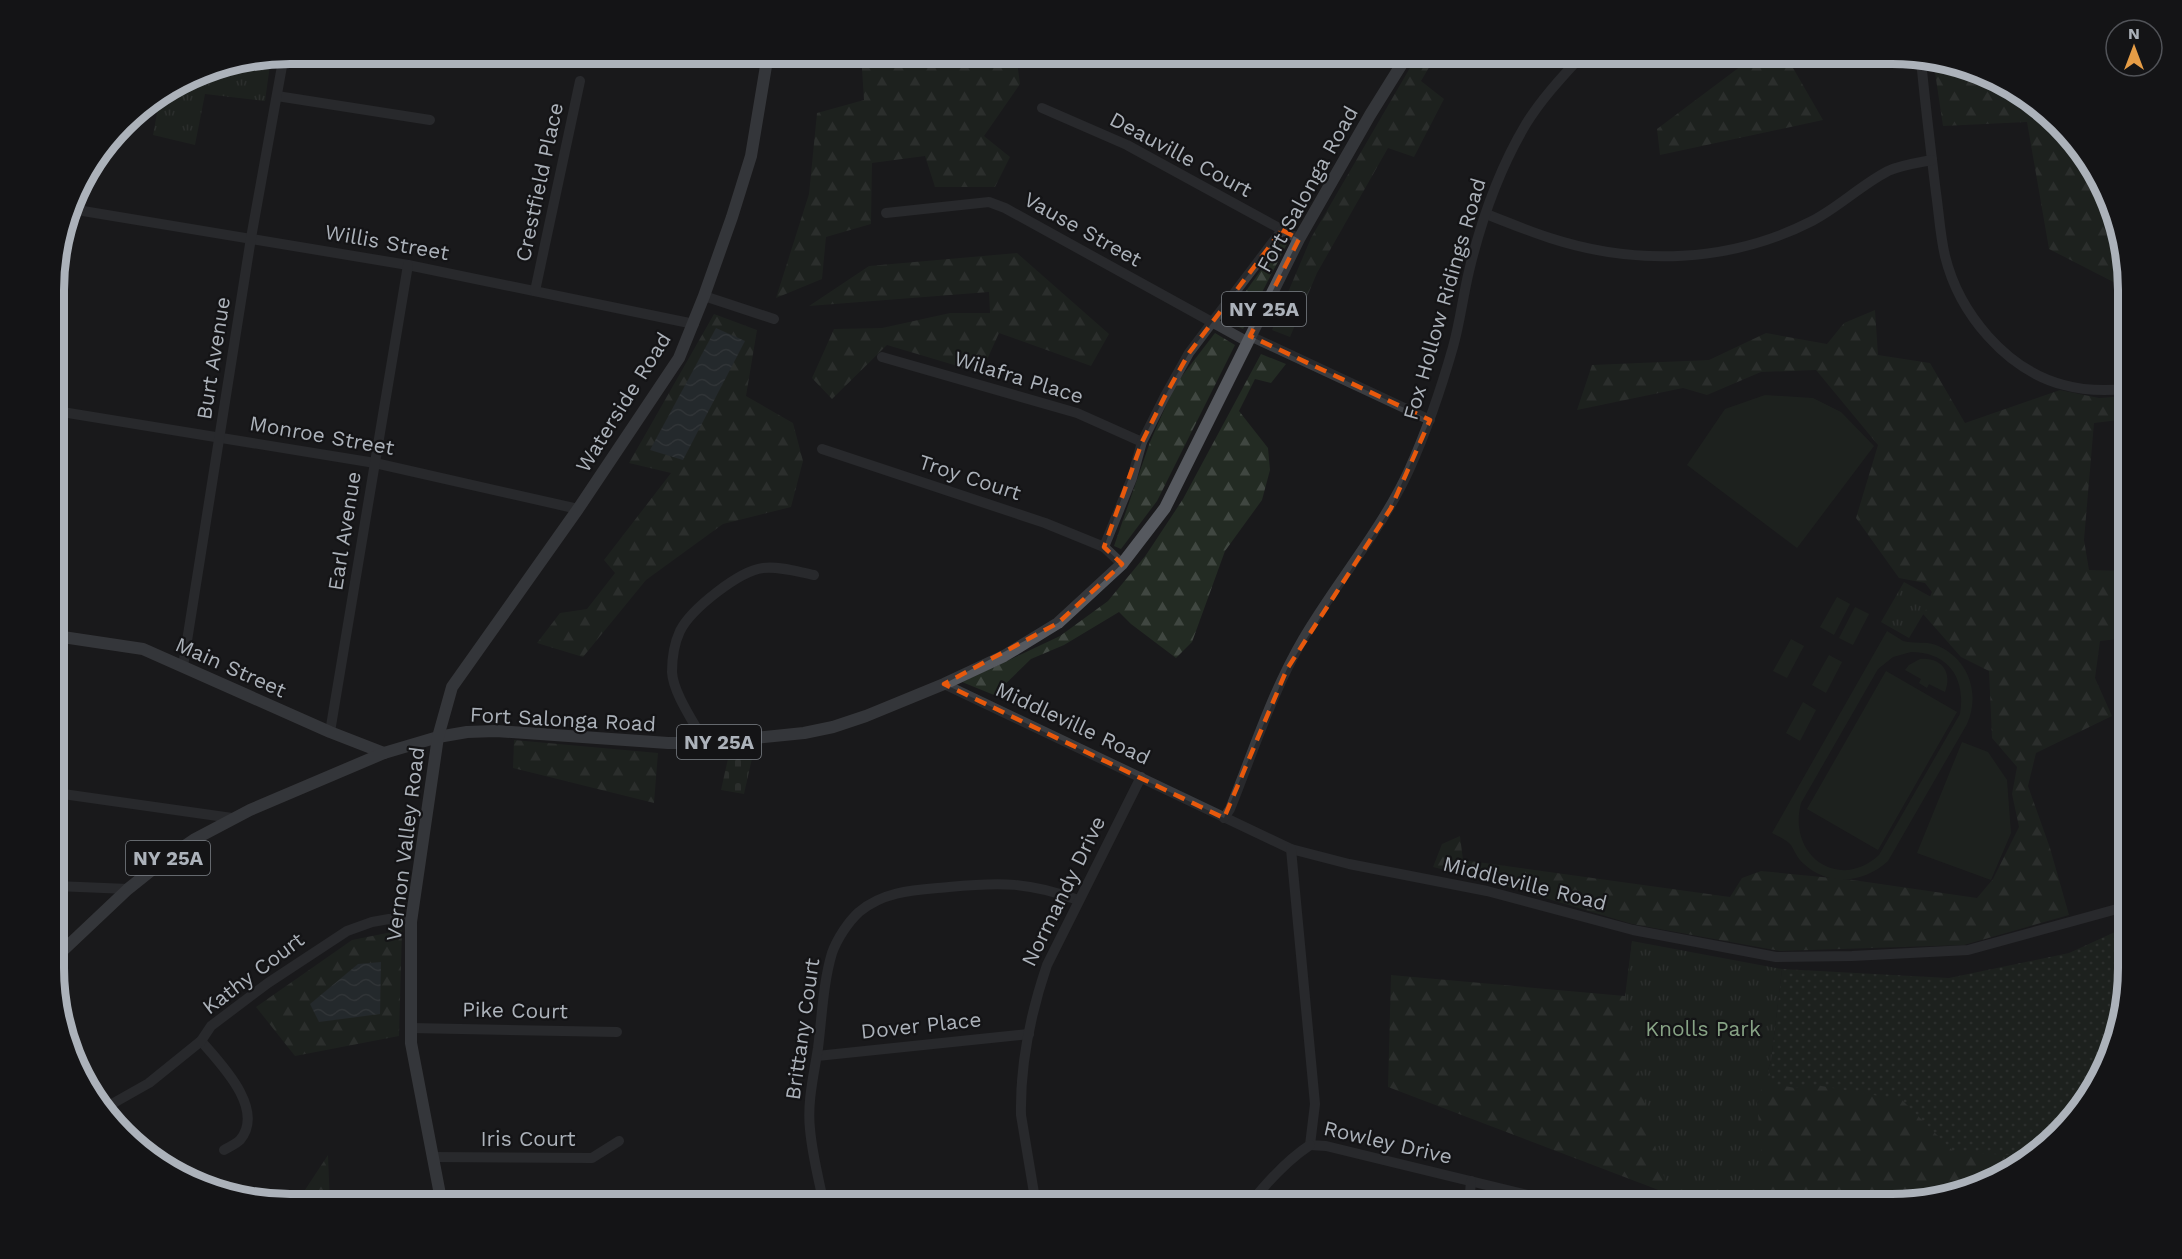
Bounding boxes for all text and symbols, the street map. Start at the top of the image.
north arrow [2104,18,2164,78]
text: N [2128,24,2140,43]
street label: Crestfield Place [510,100,568,264]
street label: Fort Salonga Road [1251,101,1363,277]
street label: Deauville Court [1106,106,1257,202]
street label: Fox Hollow Ridings Road [1397,175,1491,423]
street label: Vause Street [1020,186,1146,272]
street label: Willis Street [323,219,451,265]
road number: NY 25A [1222,292,1306,326]
street label: Burt Avenue [191,295,235,421]
street label: Waterside Road [570,327,676,477]
street label: Wilafra Place [951,345,1087,409]
street label: Monroe Street [248,410,397,460]
street label: Troy Court [916,449,1024,505]
street label: Earl Avenue [322,470,366,592]
street label: Main Street [172,631,290,703]
street label: Middleville Road [992,676,1154,770]
street label: Fort Salonga Road [469,702,657,736]
road number: NY 25A [677,725,761,759]
street label: Vernon Valley Road [381,745,429,943]
street label: Normandy Drive [1016,812,1110,970]
road number: NY 25A [126,841,210,875]
street label: Middleville Road [1440,851,1610,915]
street label: Kathy Court [197,927,309,1019]
street label: Brittany Court [780,956,824,1101]
street label: Pike Court [462,997,568,1023]
street label: Dover Place [860,1006,982,1044]
park label: Knolls Park [1645,1016,1761,1041]
street label: Rowley Drive [1321,1115,1455,1169]
street label: Iris Court [480,1126,576,1151]

